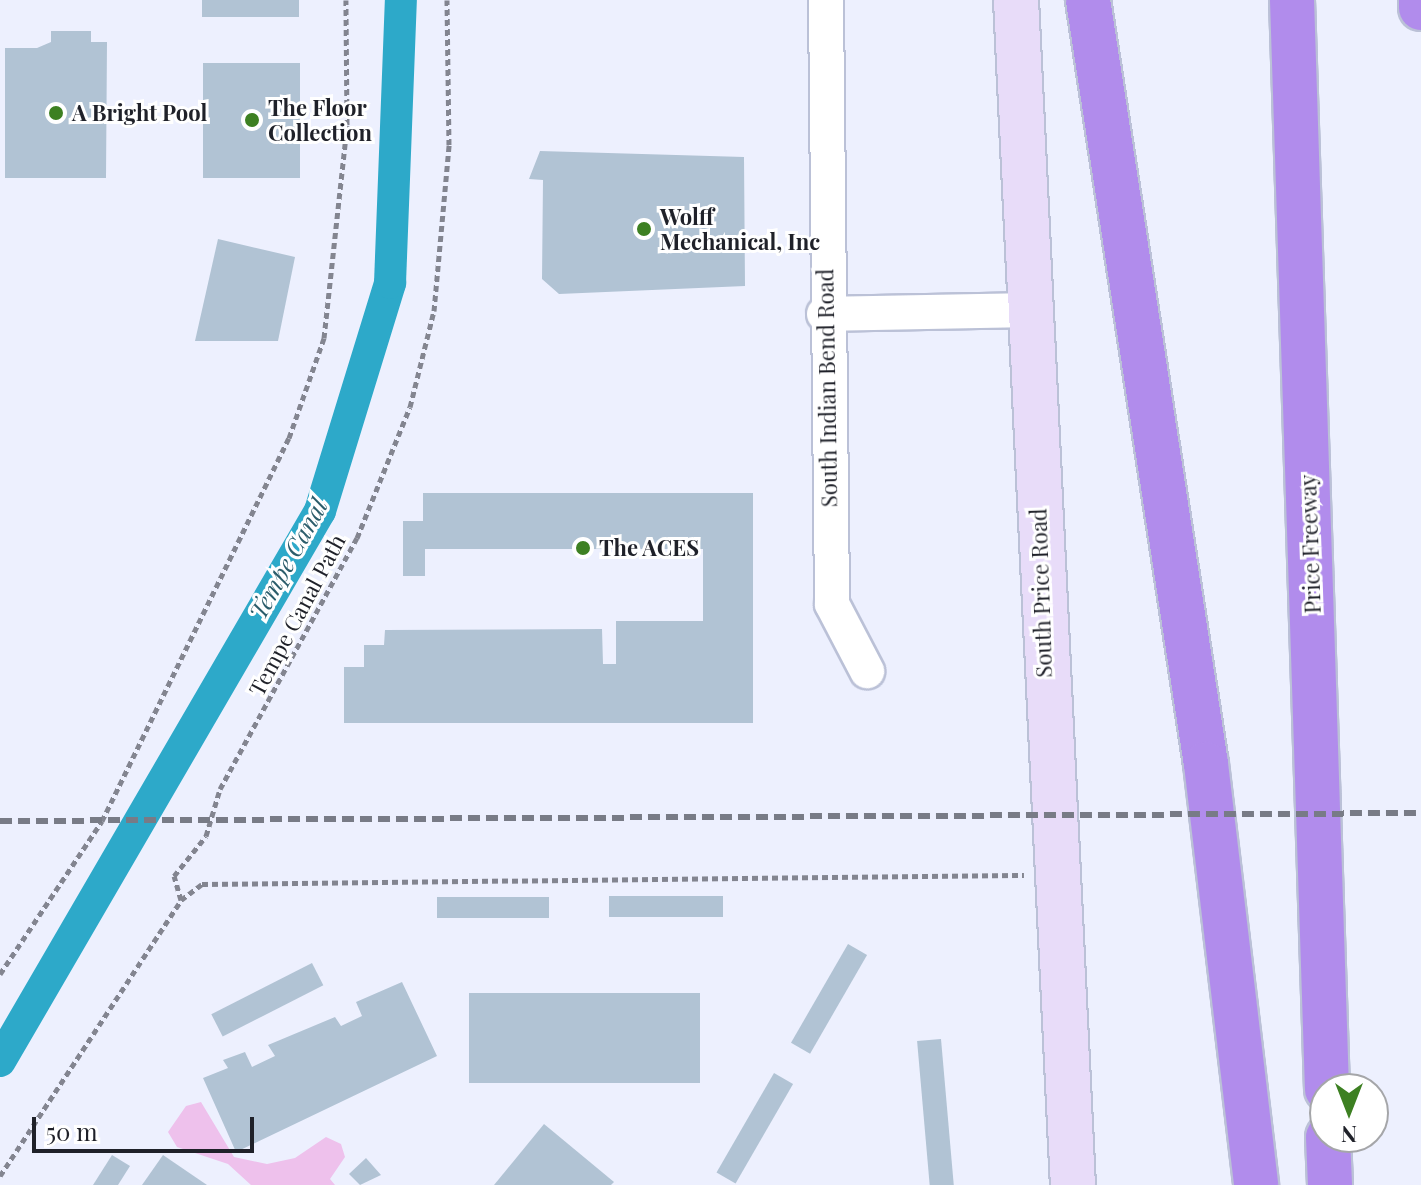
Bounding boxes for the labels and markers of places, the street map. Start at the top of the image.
place label: The Floor Collection [268,94,372,146]
place label: A Bright Pool [72,100,207,126]
marker: A Bright Pool [47,104,65,122]
marker: The Floor Collection [243,111,261,129]
place label: Wolff Mechanical, Inc [660,203,820,254]
marker: Wolff Mechanical, Inc [635,220,653,238]
place label: The ACES [599,535,700,561]
marker: The ACES [574,539,592,557]

